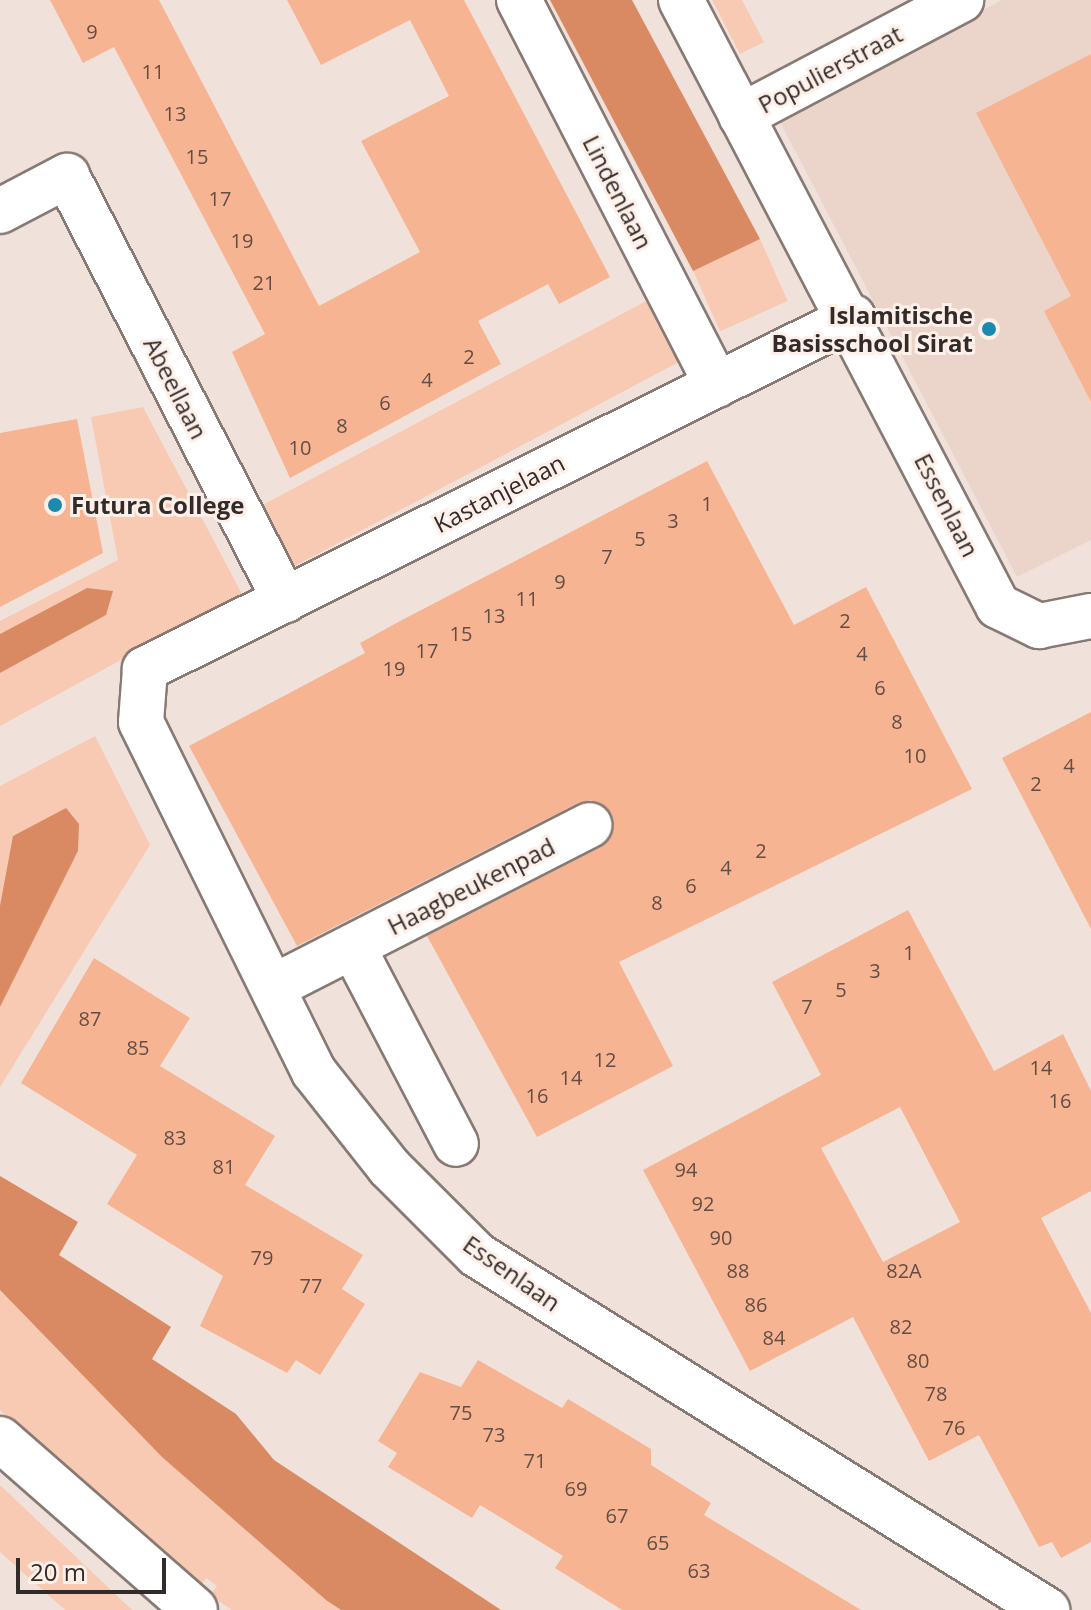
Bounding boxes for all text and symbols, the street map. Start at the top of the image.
house number: 9 [86,19,98,43]
street label: Populierstraat [753,19,907,119]
house number: 11 [142,59,164,83]
house number: 13 [164,101,186,125]
street label: Lindenlaan [577,130,659,254]
house number: 15 [186,144,208,168]
house number: 17 [209,186,231,210]
house number: 19 [231,228,253,252]
house number: 21 [253,270,275,294]
place label: Islamitische Basisschool Sirat [772,301,973,357]
marker: Islamitische Basisschool Sirat [980,320,998,338]
street label: Abeellaan [138,332,214,444]
house number: 2 [463,344,475,368]
house number: 4 [421,367,433,391]
house number: 6 [379,390,391,414]
house number: 8 [336,413,348,437]
house number: 10 [289,435,311,459]
street label: Kastanjelaan [429,448,569,538]
street label: Essenlaan [909,449,985,561]
place label: Futura College [71,491,244,519]
house number: 1 [701,491,713,515]
marker: Futura College [46,496,64,514]
house number: 3 [667,508,679,532]
house number: 5 [634,526,646,550]
house number: 7 [601,544,613,568]
house number: 9 [554,569,566,593]
house number: 11 [516,586,538,610]
house number: 13 [483,603,505,627]
house number: 2 [839,608,851,632]
house number: 15 [450,621,472,645]
house number: 17 [416,638,438,662]
house number: 4 [856,641,868,665]
house number: 19 [383,656,405,680]
house number: 6 [874,675,886,699]
house number: 8 [891,709,903,733]
house number: 10 [904,743,926,767]
house number: 4 [1063,753,1075,777]
house number: 2 [1030,771,1042,795]
street label: Haagbeukenpad [383,831,559,941]
house number: 2 [755,838,767,862]
house number: 4 [720,855,732,879]
house number: 6 [685,873,697,897]
house number: 8 [651,890,663,914]
house number: 1 [903,940,915,964]
house number: 3 [869,958,881,982]
house number: 5 [835,977,847,1001]
house number: 7 [801,994,813,1018]
house number: 87 [79,1006,101,1030]
house number: 85 [127,1035,149,1059]
house number: 12 [594,1047,616,1071]
house number: 14 [1030,1055,1052,1079]
house number: 14 [560,1065,582,1089]
house number: 16 [526,1083,548,1107]
house number: 16 [1049,1088,1071,1112]
house number: 83 [164,1125,186,1149]
house number: 81 [213,1154,235,1178]
house number: 94 [675,1157,697,1181]
house number: 92 [692,1191,714,1215]
house number: 90 [710,1225,732,1249]
street label: Essenlaan [458,1229,566,1317]
house number: 79 [251,1245,273,1269]
house number: 88 [727,1258,749,1282]
house number: 82A [886,1258,922,1282]
house number: 77 [300,1273,322,1297]
house number: 86 [745,1292,767,1316]
house number: 82 [890,1314,912,1338]
house number: 84 [763,1325,785,1349]
house number: 80 [907,1348,929,1372]
house number: 78 [925,1381,947,1405]
house number: 75 [450,1400,472,1424]
house number: 76 [943,1415,965,1439]
house number: 73 [483,1422,505,1446]
house number: 71 [524,1448,546,1472]
house number: 69 [565,1476,587,1500]
house number: 67 [606,1503,628,1527]
house number: 65 [647,1530,669,1554]
scale bar [20,1542,170,1592]
text: 20 m [30,1555,86,1588]
house number: 63 [688,1558,710,1582]

